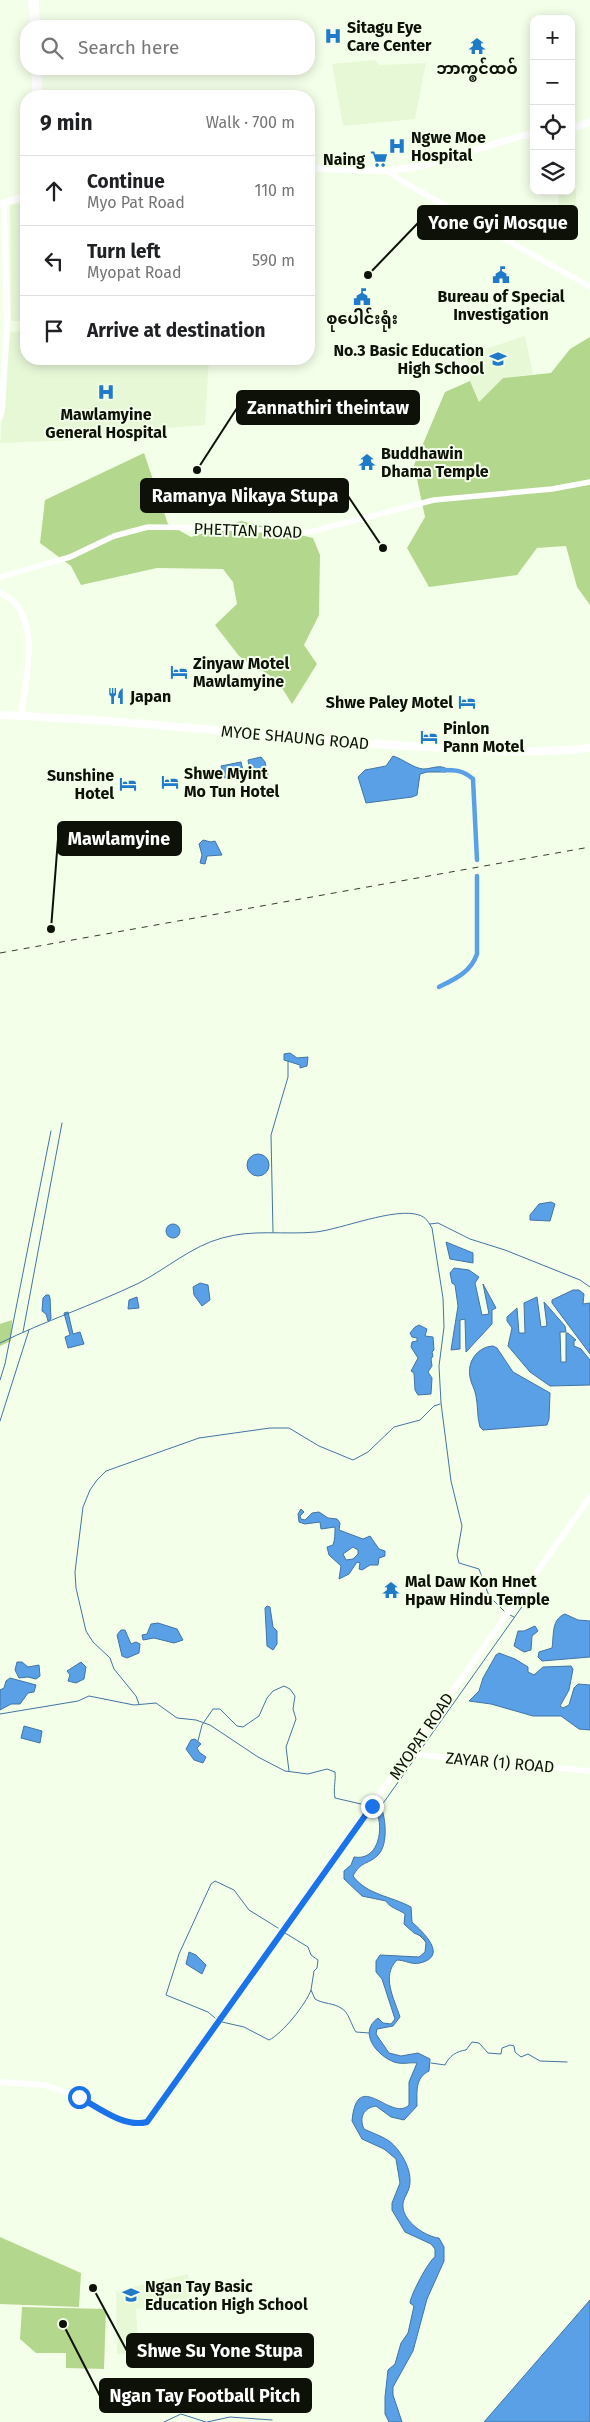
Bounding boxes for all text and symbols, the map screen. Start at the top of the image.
map controls [530,15,575,195]
button: + [530,15,575,60]
place label: Sitagu Eye Care Center [347,18,432,55]
search box [20,20,315,75]
hospital icon: Sitagu Eye Care Center [323,26,343,46]
icon: search [38,34,66,62]
text: Search here [78,36,179,59]
temple icon: ဘာက္ၜၚ်ထဝ် [467,36,487,56]
place label: ဘာက္ၜၚ်ထဝ် [436,57,518,82]
button: − [530,60,575,105]
button: locate [530,105,575,150]
text: 9 min [40,110,93,136]
text: Walk · 700 m [206,113,295,132]
place label: Ngwe Moe Hospital [411,128,486,165]
hospital icon: Ngwe Moe Hospital [387,136,407,156]
supermarket icon: Naing [369,149,389,169]
place label: Naing [323,150,365,169]
button: layers [530,150,575,195]
text: Continue [87,170,165,193]
icon: ahead [40,177,68,205]
text: 110 m [254,181,295,200]
text: Myo Pat Road [87,193,185,212]
callout: Yone Gyi Mosque [418,206,577,239]
text: Yone Gyi Mosque [427,212,568,234]
text: Turn left [87,240,161,263]
icon: left [40,247,68,275]
text: 590 m [252,251,295,270]
text: Myopat Road [87,263,182,282]
public building icon: Bureau of Special Investigation [491,265,511,285]
public building icon: စုပေါင်းရုံး [352,287,372,307]
place label: Bureau of Special Investigation [437,287,565,324]
place label: စုပေါင်းရုံး [326,307,398,332]
icon: arrive [40,317,68,345]
text: Arrive at destination [87,319,266,342]
place label: No.3 Basic Education High School [333,341,484,378]
school or university icon: No.3 Basic Education High School [488,349,508,369]
hospital icon: Mawlamyine General Hospital [96,382,116,402]
callout: Zannathiri theintaw [237,391,419,424]
text: Zannathiri theintaw [247,397,409,419]
place label: Mawlamyine General Hospital [45,405,167,442]
place label: Buddhawin Dhama Temple [381,444,489,481]
temple icon: Buddhawin Dhama Temple [357,452,377,472]
callout: Ramanya Nikaya Stupa [141,479,348,512]
text: Ramanya Nikaya Stupa [152,485,338,507]
street label: PHETTAN ROAD [193,519,303,542]
place label: Zinyaw Motel Mawlamyine [193,654,289,691]
hotel icon: Zinyaw Motel Mawlamyine [169,662,189,682]
restaurant icon: Japan [106,686,126,706]
place label: Japan [129,687,171,706]
hotel icon: Shwe Paley Motel [457,692,477,712]
place label: Shwe Paley Motel [326,693,453,712]
place label: Pinlon Pann Motel [443,719,524,756]
street label: MYOE SHAUNG ROAD [220,722,370,753]
hotel icon: Pinlon Pann Motel [419,727,439,747]
place label: Shwe Myint Mo Tun Hotel [184,764,280,801]
place label: Sunshine Hotel [47,766,114,803]
hotel icon: Shwe Myint Mo Tun Hotel [160,772,180,792]
hotel icon: Sunshine Hotel [118,774,138,794]
callout: Mawlamyine [58,822,181,855]
text: Mawlamyine [68,828,170,850]
place label: Mal Daw Kon Hnet Hpaw Hindu Temple [405,1572,550,1609]
temple icon: Mal Daw Kon Hnet Hpaw Hindu Temple [381,1580,401,1600]
street label: MYOPAT ROAD [385,1689,457,1783]
street label: ZAYAR (1) ROAD [445,1748,555,1777]
route end [361,1795,384,1818]
route start [68,2086,91,2109]
place label: Ngan Tay Basic Education High School [145,2277,308,2314]
school or university icon: Ngan Tay Basic Education High School [121,2285,141,2305]
callout: Shwe Su Yone Stupa [127,2334,313,2367]
text: Shwe Su Yone Stupa [137,2340,303,2362]
callout: Ngan Tay Football Pitch [100,2379,311,2412]
text: Ngan Tay Football Pitch [110,2385,300,2407]

